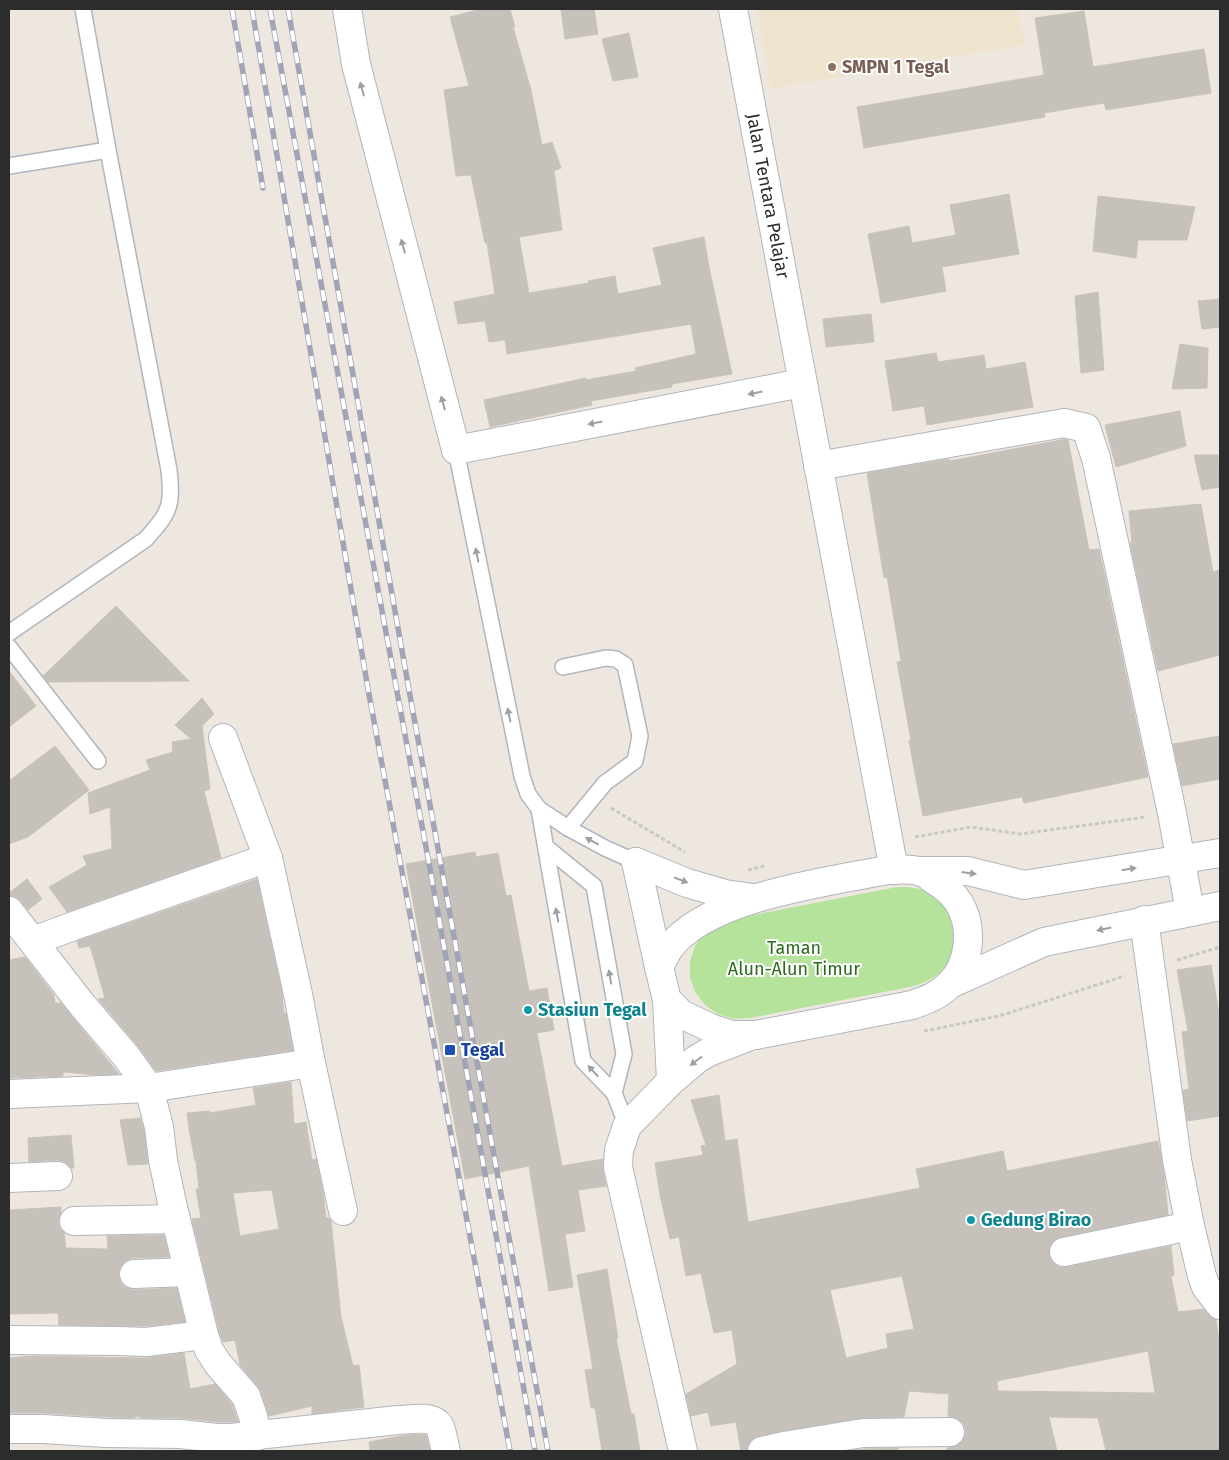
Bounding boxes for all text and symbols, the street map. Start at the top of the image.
place label: SMPN 1 Tegal [842,56,950,78]
marker: SMPN 1 Tegal [826,61,838,73]
one-way arrow [358,81,366,96]
street label: Jalan Tentara Pelajar [742,111,794,280]
one-way arrow [398,238,406,253]
one-way arrow [746,389,762,397]
one-way arrow [439,396,447,411]
one-way arrow [587,420,603,428]
one-way arrow [473,548,481,563]
one-way arrow [505,706,513,722]
one-way arrow [585,837,599,845]
one-way arrow [1121,865,1137,873]
one-way arrow [962,869,978,877]
one-way arrow [674,876,689,884]
one-way arrow [553,906,561,922]
one-way arrow [1096,925,1111,933]
park label: Taman Alun-Alun Timur [728,937,860,980]
one-way arrow [606,968,614,984]
place label: Stasiun Tegal [538,999,647,1021]
marker: Stasiun Tegal [522,1004,534,1016]
place label: Tegal [461,1039,505,1061]
marker: Tegal [443,1043,457,1057]
one-way arrow [690,1055,703,1066]
one-way arrow [587,1066,599,1078]
place label: Gedung Birao [981,1209,1091,1231]
marker: Gedung Birao [965,1214,977,1226]

